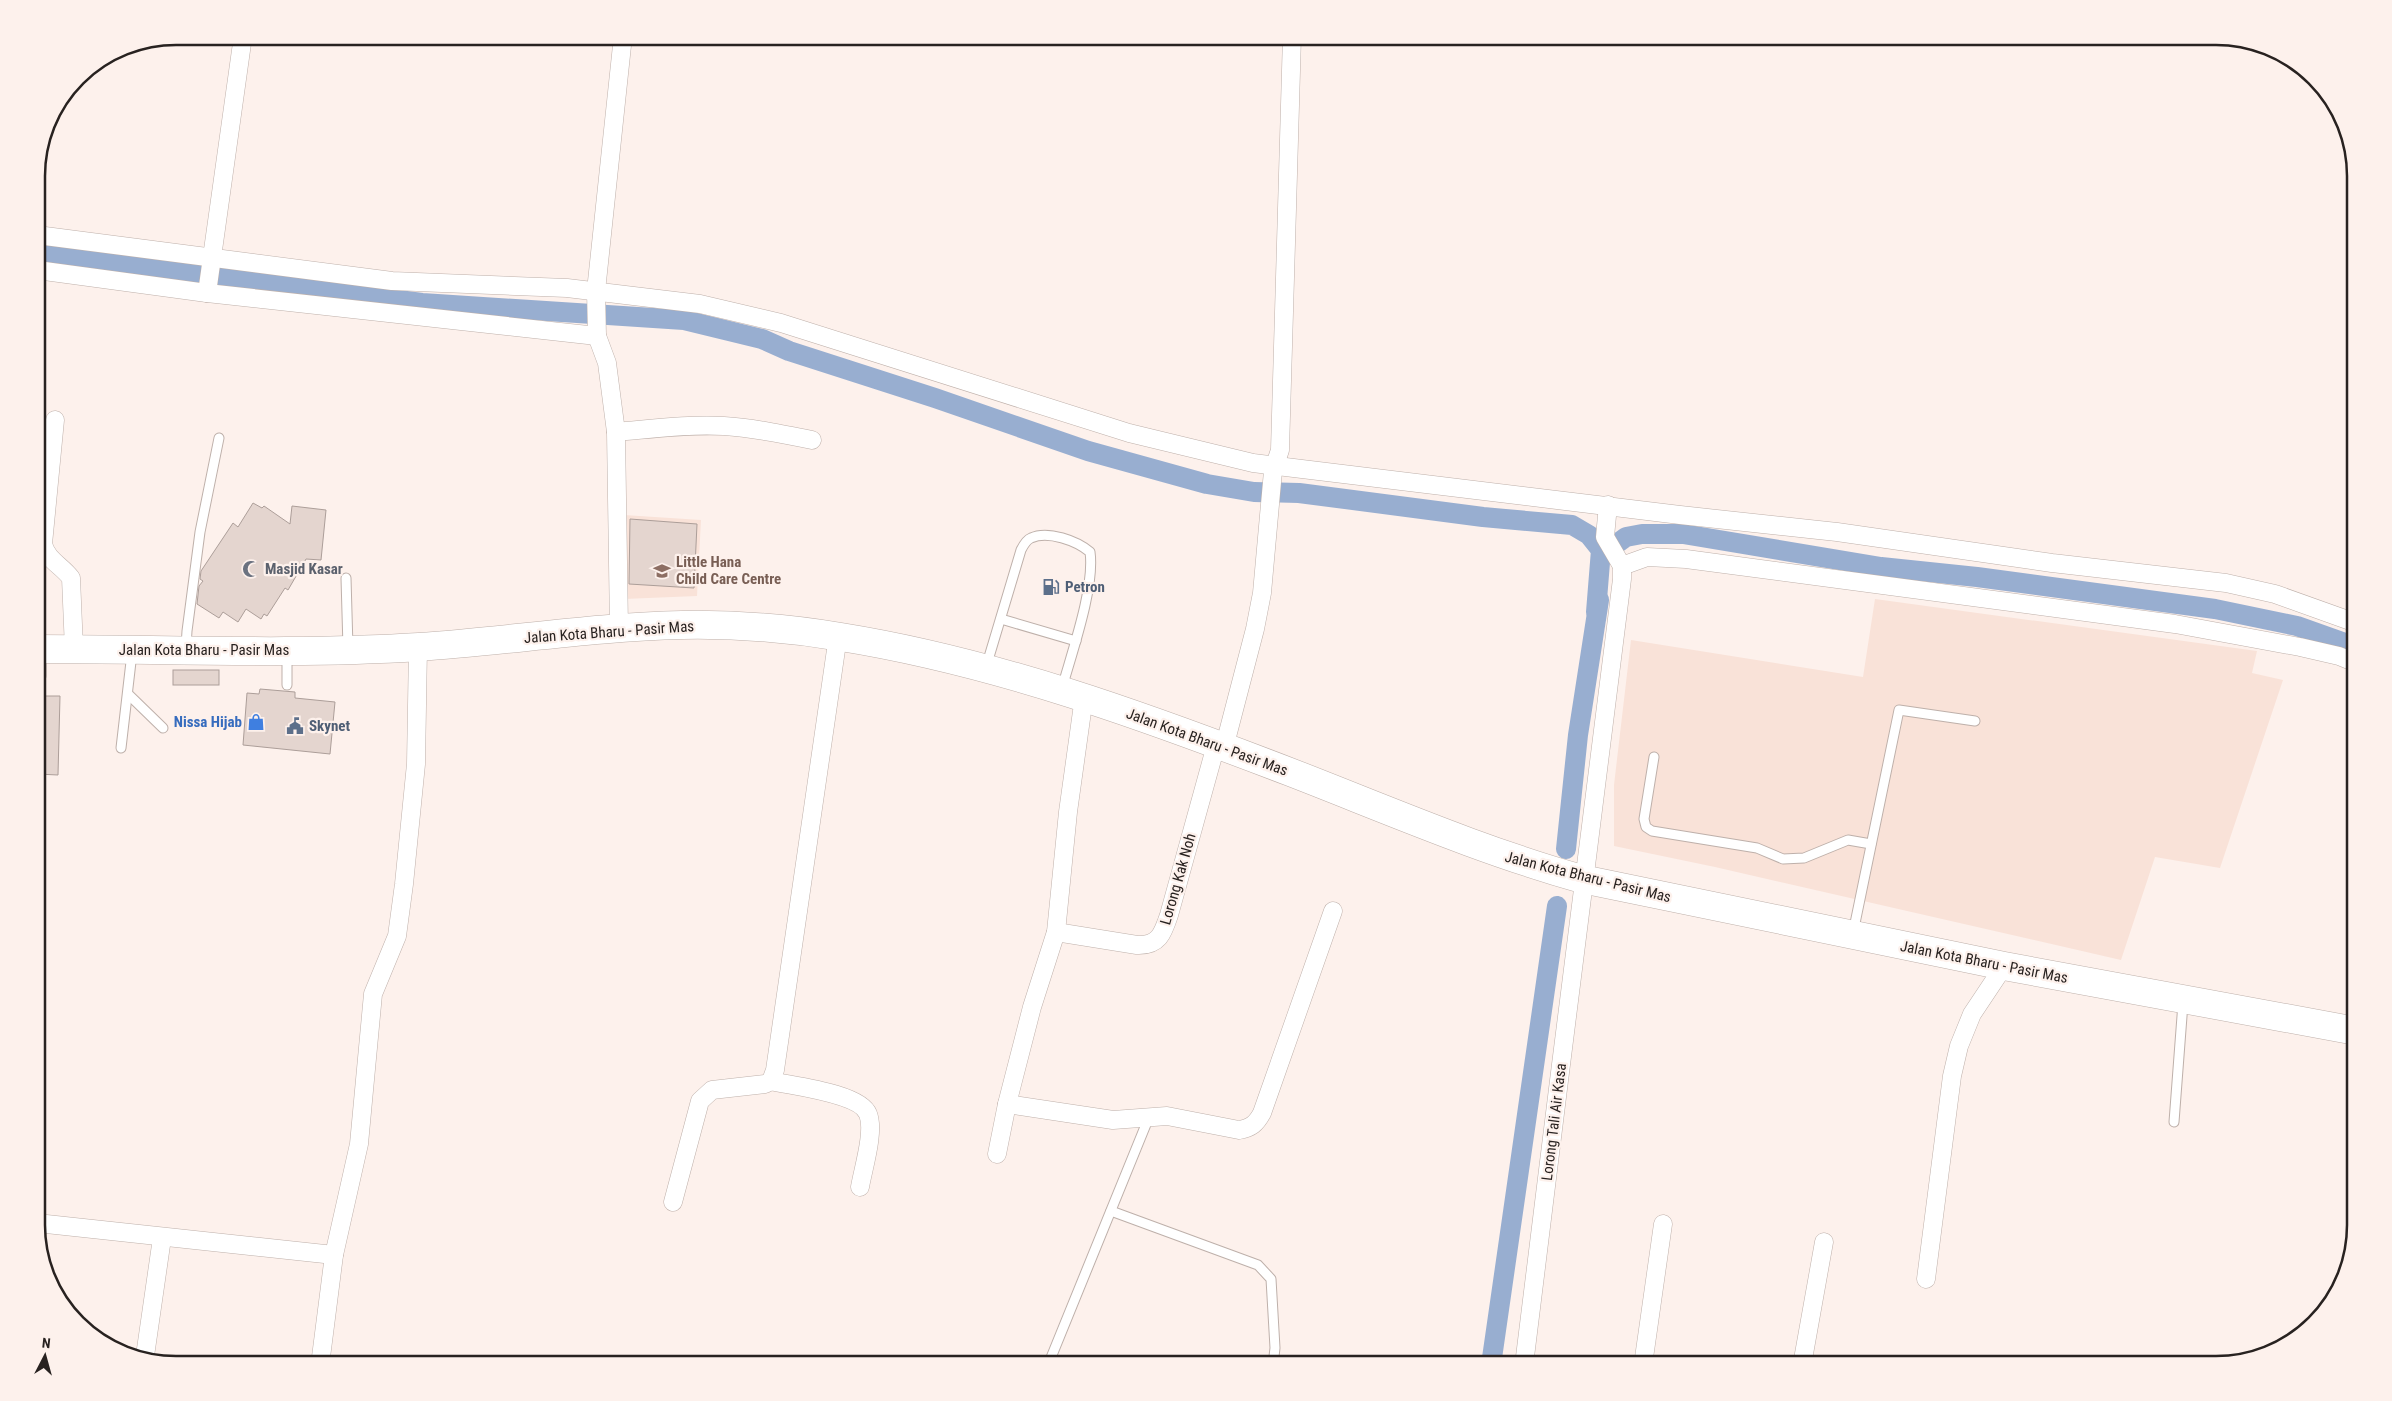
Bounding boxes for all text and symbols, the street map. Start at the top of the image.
place label: Little Hana Child Care Centre [676,553,781,588]
mosque icon: Masjid Kasar [241,559,261,579]
place label: Masjid Kasar [265,560,343,578]
school or university icon: Little Hana Child Care Centre [652,561,672,581]
fuel station icon: Petron [1041,577,1061,597]
place label: Petron [1065,578,1105,596]
street label: Jalan Kota Bharu - Pasir Mas [523,617,695,647]
street label: Jalan Kota Bharu - Pasir Mas [119,641,289,659]
street label: Jalan Kota Bharu - Pasir Mas [1124,704,1290,780]
shop icon: Nissa Hijab [246,712,266,732]
place label: Nissa Hijab [174,713,242,731]
public building icon: Skynet [285,716,305,736]
place label: Skynet [309,717,351,735]
street label: Lorong Kak Noh [1156,831,1200,927]
street label: Jalan Kota Bharu - Pasir Mas [1503,848,1673,906]
street label: Jalan Kota Bharu - Pasir Mas [1899,937,2070,987]
street label: Lorong Tali Air Kasa [1538,1062,1570,1182]
north arrow [20,1331,70,1381]
text: N [41,1335,51,1351]

